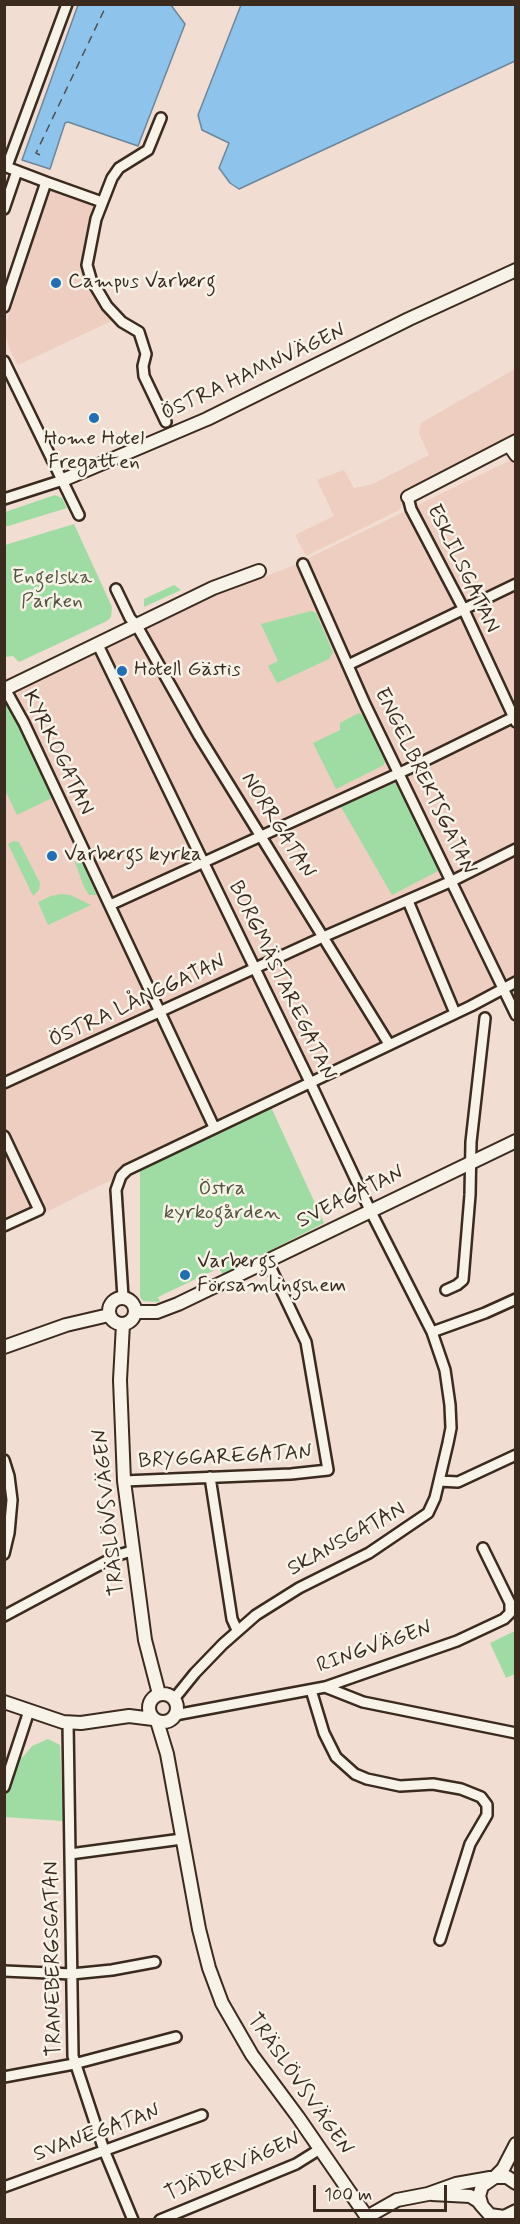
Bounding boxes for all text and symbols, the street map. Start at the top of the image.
place label: Campus Varberg [68,270,216,296]
marker: Campus Varberg [49,276,63,290]
street label: ÖSTRA HAMNVÄGEN [158,319,350,427]
marker: Home Hotel Fregatten [87,411,101,425]
place label: Home Hotel Fregatten [44,427,144,477]
street label: ESKILSGATAN [420,501,504,637]
park label: Engelska Parken [12,566,92,616]
place label: Hotell Gästis [134,658,241,684]
marker: Hotell Gästis [115,664,129,678]
street label: ENGELBREKTSGATAN [368,684,480,880]
street label: KYRKOGATAN [16,687,98,819]
street label: NORRGATAN [234,768,320,884]
place label: Varbergs kyrka [64,843,202,869]
marker: Varbergs kyrka [45,849,59,863]
street label: BORGMÄSTAREGATAN [222,877,340,1085]
street label: ÖSTRA LÅNGGATAN [46,950,230,1054]
street label: SVEAGATAN [293,1161,409,1235]
park label: Östra kyrkogården [164,1177,280,1227]
place label: Varbergs Församlingshem [197,1250,346,1300]
marker: Varbergs Församlingshem [178,1268,192,1282]
street label: TRÄSLÖVSVÄGEN [89,1427,131,1597]
street label: BRYGGAREGATAN [138,1441,312,1475]
street label: SKANSGATAN [284,1497,410,1583]
street label: RINGVÄGEN [314,1617,436,1679]
street label: TRANEBERGSGATAN [40,1861,68,2057]
street label: TRÄSLÖVSVÄGEN [241,2009,357,2161]
street label: SVANEGATAN [31,2100,163,2168]
street label: TJÄDERVÄGEN [161,2128,305,2208]
scale bar [316,2173,450,2211]
text: 100 m [324,2183,372,2207]

